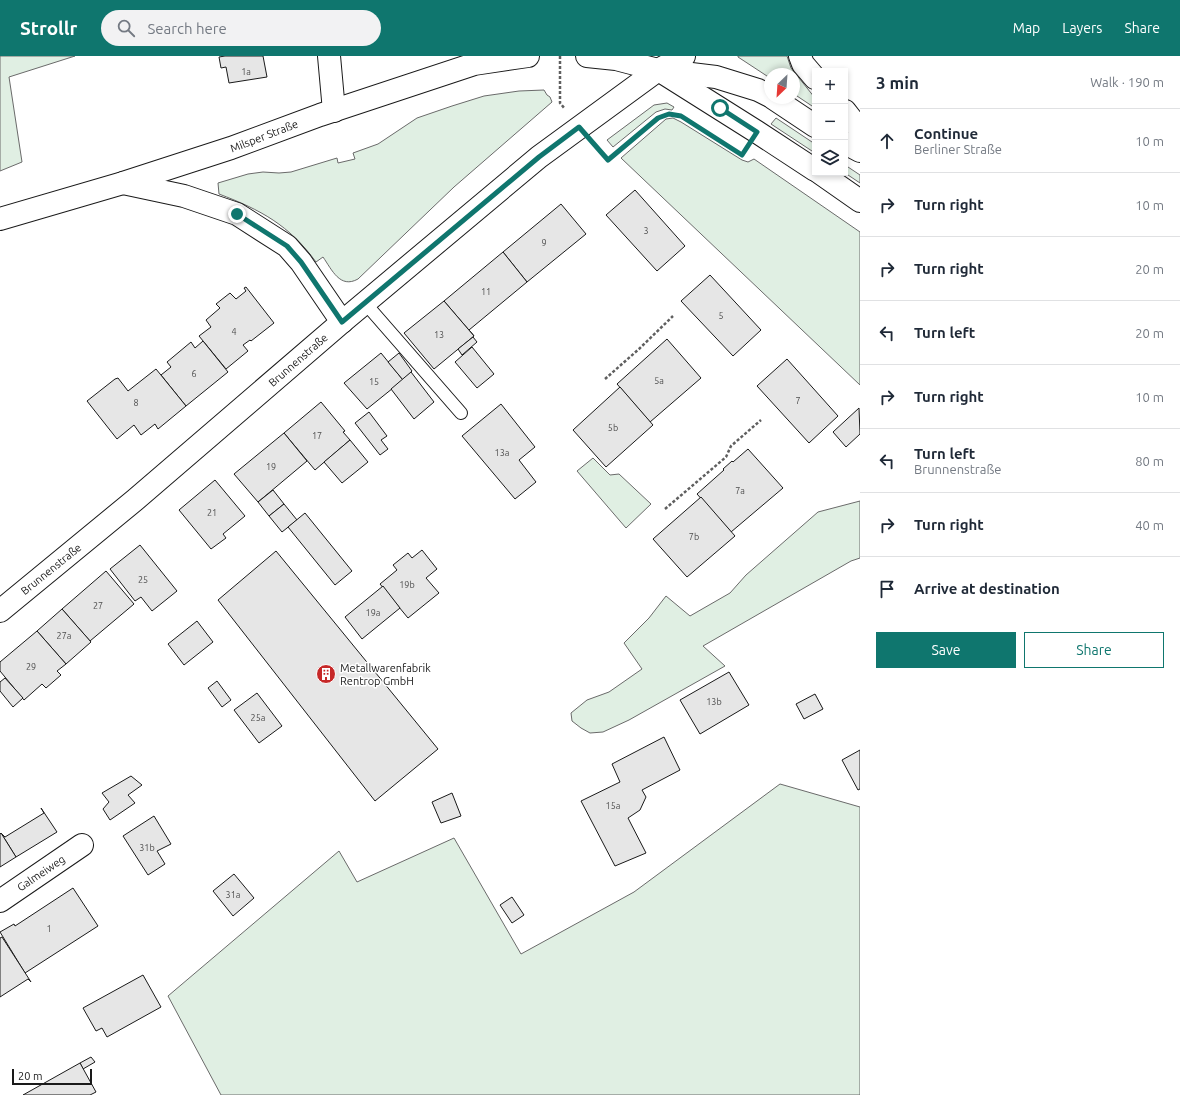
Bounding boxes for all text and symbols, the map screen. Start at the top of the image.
search box [101,10,381,46]
text: Strollr [20,17,77,39]
icon: search [115,17,137,39]
text: Search here [147,20,227,37]
text: Map [1013,20,1040,36]
text: Layers [1062,20,1102,36]
text: Share [1124,20,1160,36]
house number: 1a [241,67,251,77]
north arrow [764,68,800,104]
map controls [812,68,848,176]
button: + [812,68,848,104]
text: 3 min [876,73,919,92]
text: Walk · 190 m [1090,75,1164,89]
route start [711,99,729,117]
button: − [812,104,848,140]
street label: Milsper Straße [228,118,300,154]
text: Continue [914,125,978,142]
icon: ahead [876,130,898,152]
text: 10 m [1135,134,1164,148]
button: layers [812,140,848,176]
text: Berliner Straße [914,142,1002,156]
icon: right [876,194,898,216]
text: Turn right [914,196,984,213]
text: 10 m [1135,198,1164,212]
route end [228,205,246,223]
house number: 3 [643,226,649,236]
house number: 9 [541,238,547,248]
icon: right [876,258,898,280]
text: Turn right [914,260,984,277]
text: 20 m [1135,262,1164,276]
house number: 11 [481,287,491,297]
house number: 5 [718,311,724,321]
icon: left [876,322,898,344]
text: Turn left [914,324,975,341]
text: 20 m [1135,326,1164,340]
house number: 4 [231,327,237,337]
house number: 13 [434,330,444,340]
street label: Brunnenstraße [266,331,330,389]
house number: 6 [191,369,197,379]
house number: 5a [654,376,664,386]
house number: 15 [369,377,379,387]
icon: right [876,386,898,408]
text: Turn right [914,388,984,405]
text: 10 m [1135,390,1164,404]
house number: 7 [795,396,801,406]
house number: 8 [133,398,139,408]
house number: 5b [608,423,618,433]
house number: 17 [312,431,322,441]
text: Turn left [914,445,975,462]
house number: 13a [495,448,509,458]
icon: left [876,450,898,472]
text: 80 m [1135,454,1164,468]
house number: 19 [266,462,276,472]
text: Brunnenstraße [914,462,1001,476]
house number: 7a [735,486,745,496]
house number: 21 [207,508,217,518]
icon: right [876,514,898,536]
text: Turn right [914,516,984,533]
text: 40 m [1135,518,1164,532]
house number: 7b [689,532,699,542]
street label: Brunnenstraße [18,541,84,597]
house number: 25 [138,575,148,585]
icon: arrive [876,578,898,600]
house number: 19b [399,580,415,590]
text: Arrive at destination [914,580,1060,597]
house number: 27 [93,601,103,611]
house number: 19a [366,608,380,618]
house number: 27a [57,631,71,641]
button: Save [876,632,1016,668]
button: Share [1024,632,1164,668]
house number: 29 [26,662,36,672]
place label: Metallwarenfabrik Rentrop GmbH [340,662,431,687]
building icon: Metallwarenfabrik Rentrop GmbH [315,663,337,685]
house number: 13b [706,697,722,707]
house number: 25a [251,713,265,723]
house number: 15a [606,801,620,811]
house number: 31b [139,843,155,853]
street label: Galmeiweg [15,853,67,893]
house number: 31a [226,890,240,900]
house number: 1 [46,924,52,934]
scale bar [12,1067,92,1086]
text: 20 m [18,1070,42,1082]

